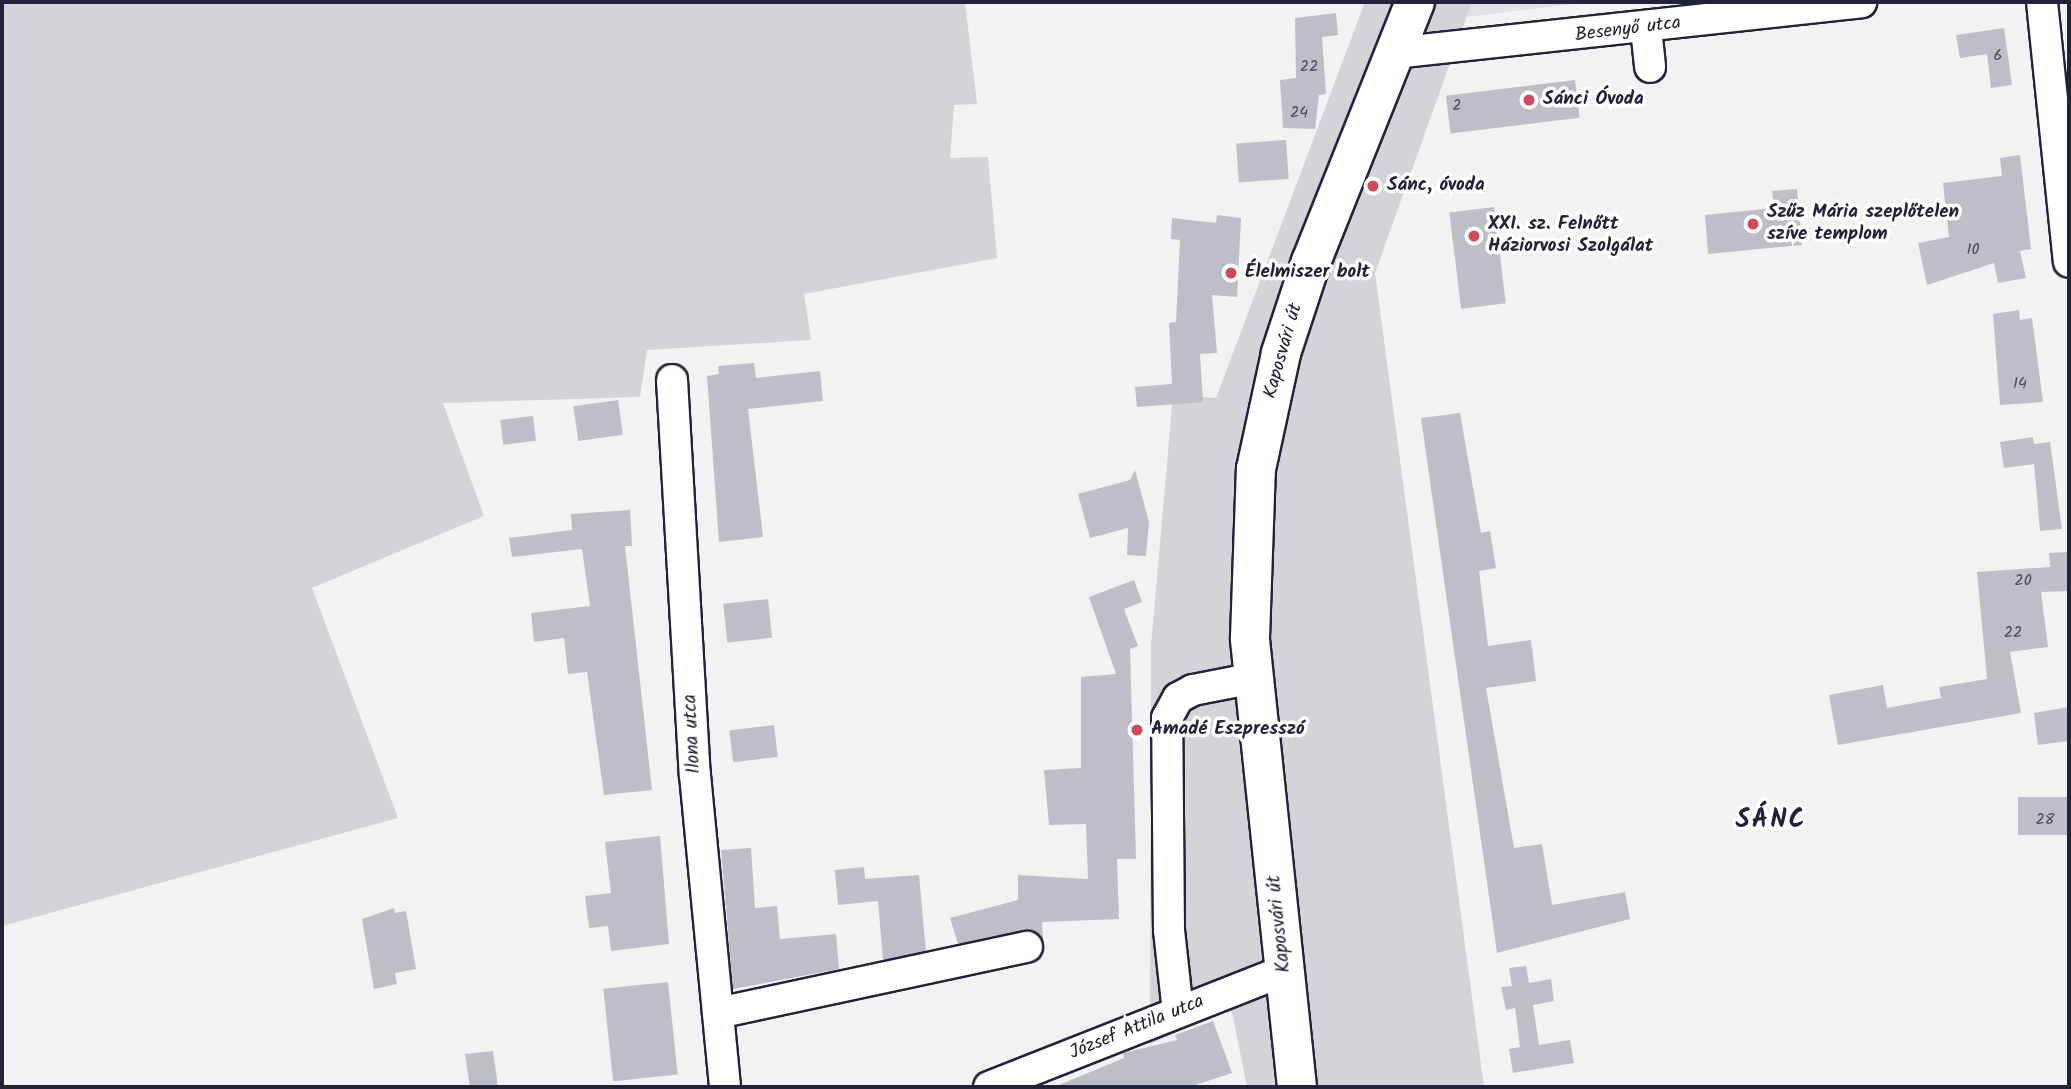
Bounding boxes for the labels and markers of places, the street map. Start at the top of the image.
place label: Sánci Óvoda [1543,89,1644,111]
marker: Sánci Óvoda [1521,92,1537,108]
place label: Sánc, óvoda [1387,175,1485,197]
marker: Sánc, óvoda [1365,178,1381,194]
place label: Szűz Mária szeplőtelen szíve templom [1767,202,1959,246]
place label: XXI. sz. Felnőtt Háziorvosi Szolgálat [1488,214,1653,258]
marker: Szűz Mária szeplőtelen szíve templom [1745,216,1761,232]
marker: XXI. sz. Felnőtt Háziorvosi Szolgálat [1466,228,1482,244]
place label: Élelmiszer bolt [1245,262,1370,284]
marker: Élelmiszer bolt [1223,265,1239,281]
place label: Amadé Eszpresszó [1151,719,1305,741]
marker: Amadé Eszpresszó [1129,722,1145,738]

